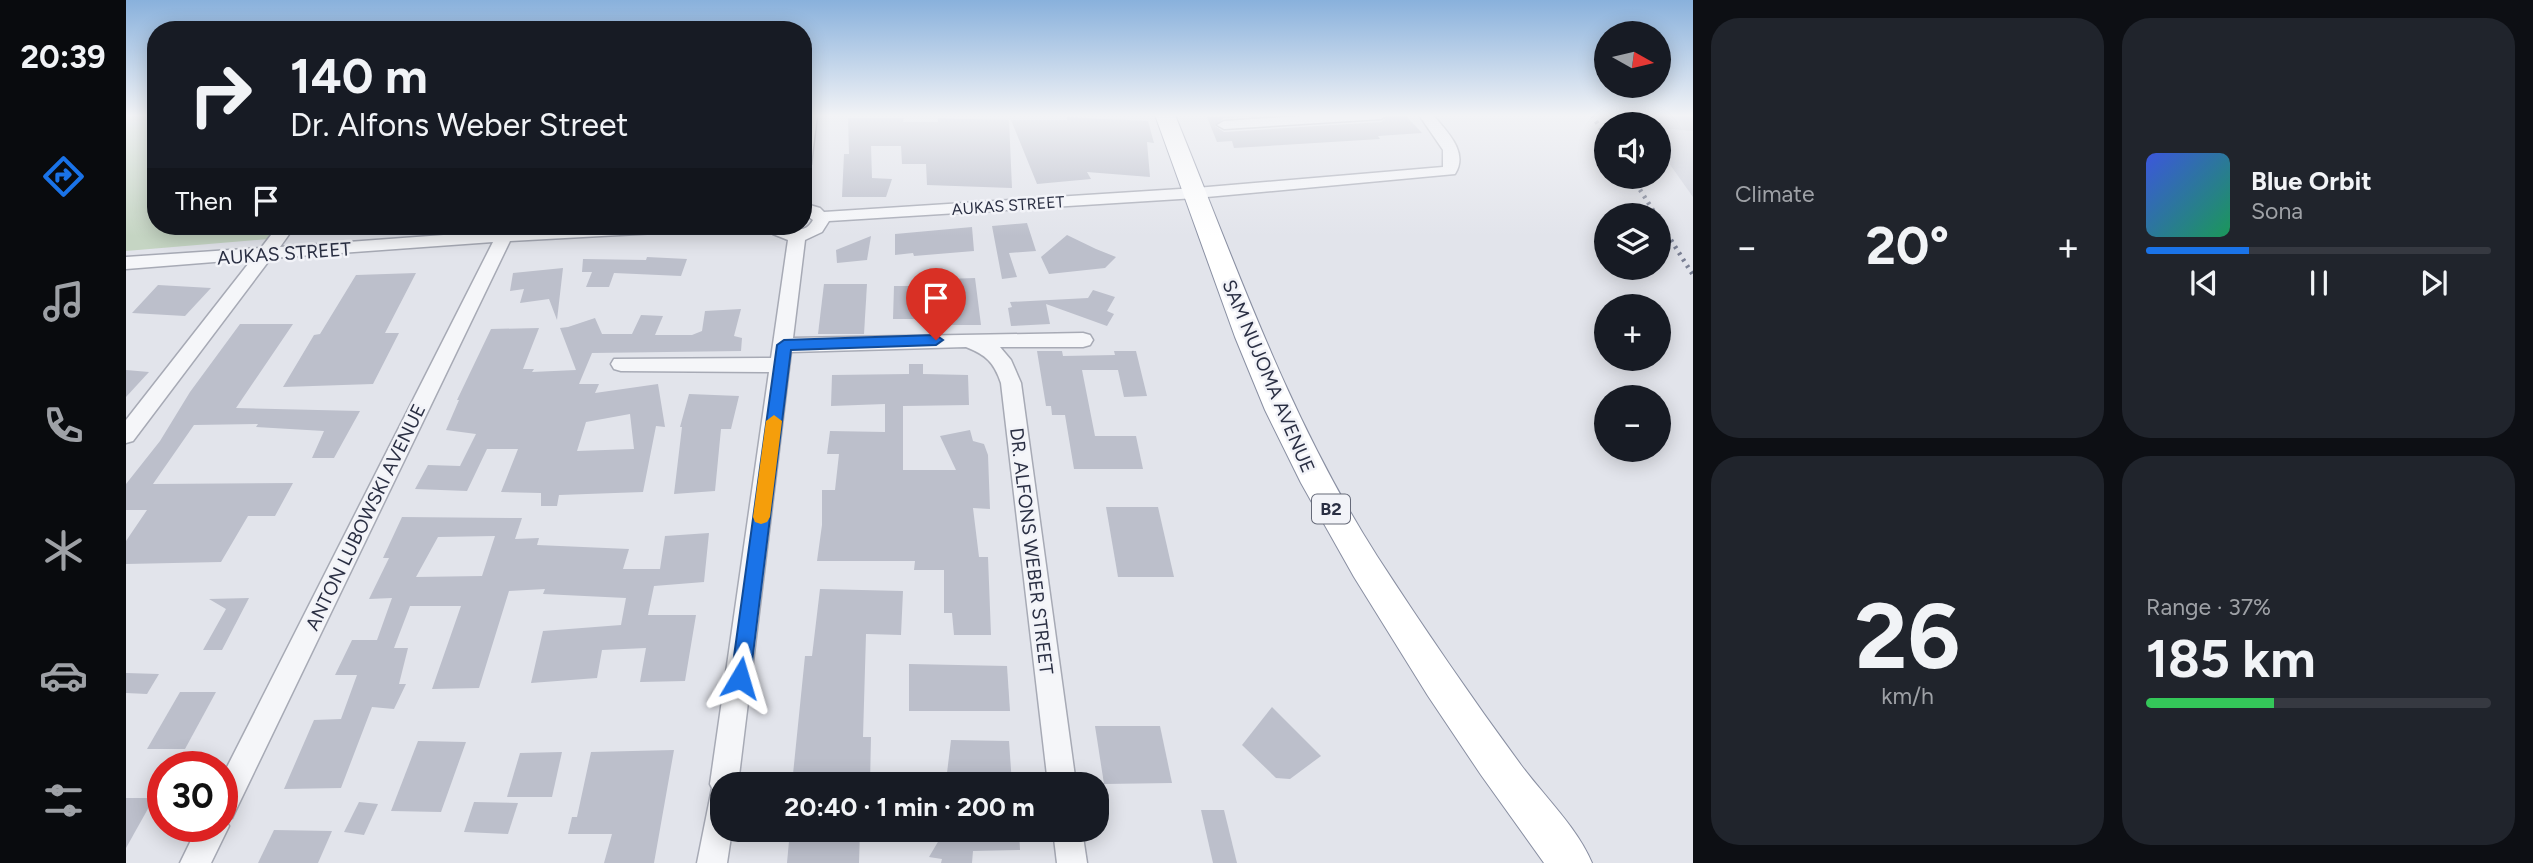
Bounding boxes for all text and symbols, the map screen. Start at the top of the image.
north arrow [1594,21,1671,98]
map controls [1594,21,1671,462]
text: 20:39 [20,38,106,76]
text: 140 m [290,46,428,105]
icon: right [175,49,266,140]
text: Dr. Alfons Weber Street [290,106,628,144]
button: sound [1594,112,1671,189]
icon: directions [39,152,88,201]
text: Blue Orbit [2251,165,2372,197]
text: Climate [1735,180,1814,208]
icon: arrive [247,182,285,220]
text: Then [175,185,233,217]
street label: AUKAS STREET [951,192,1065,219]
text: Sona [2251,197,2303,225]
button: layers [1594,203,1671,280]
text: 20° [1866,215,1949,277]
text: − [1735,224,1759,270]
text: + [2056,224,2080,270]
street label: AUKAS STREET [216,237,352,270]
icon: previous [2185,264,2223,302]
icon: pause [2300,264,2338,302]
icon: next [2415,264,2453,302]
pin [906,268,966,340]
street label: SAM NUJOMA AVENUE [1217,276,1320,476]
icon: music [39,277,88,326]
icon: arrive [917,279,955,317]
button: + [1594,294,1671,371]
button: − [1594,385,1671,462]
street label: ANTON LUBOWSKI AVENUE [301,400,430,634]
icon: phone [39,401,88,450]
street label: DR. ALFONS WEBER STREET [1005,426,1058,676]
road number: B2 [1312,494,1350,524]
icon: climate [39,526,88,575]
text: 26 [1855,582,1960,691]
text: Range · 37% [2146,593,2271,621]
text: 185 km [2146,628,2316,690]
position arrow [703,641,777,715]
icon: car [39,651,88,700]
text: km/h [1881,682,1934,710]
speed limit sign: 30 [147,751,238,842]
icon: filters [39,776,88,825]
text: 20:40 · 1 min · 200 m [784,791,1035,823]

